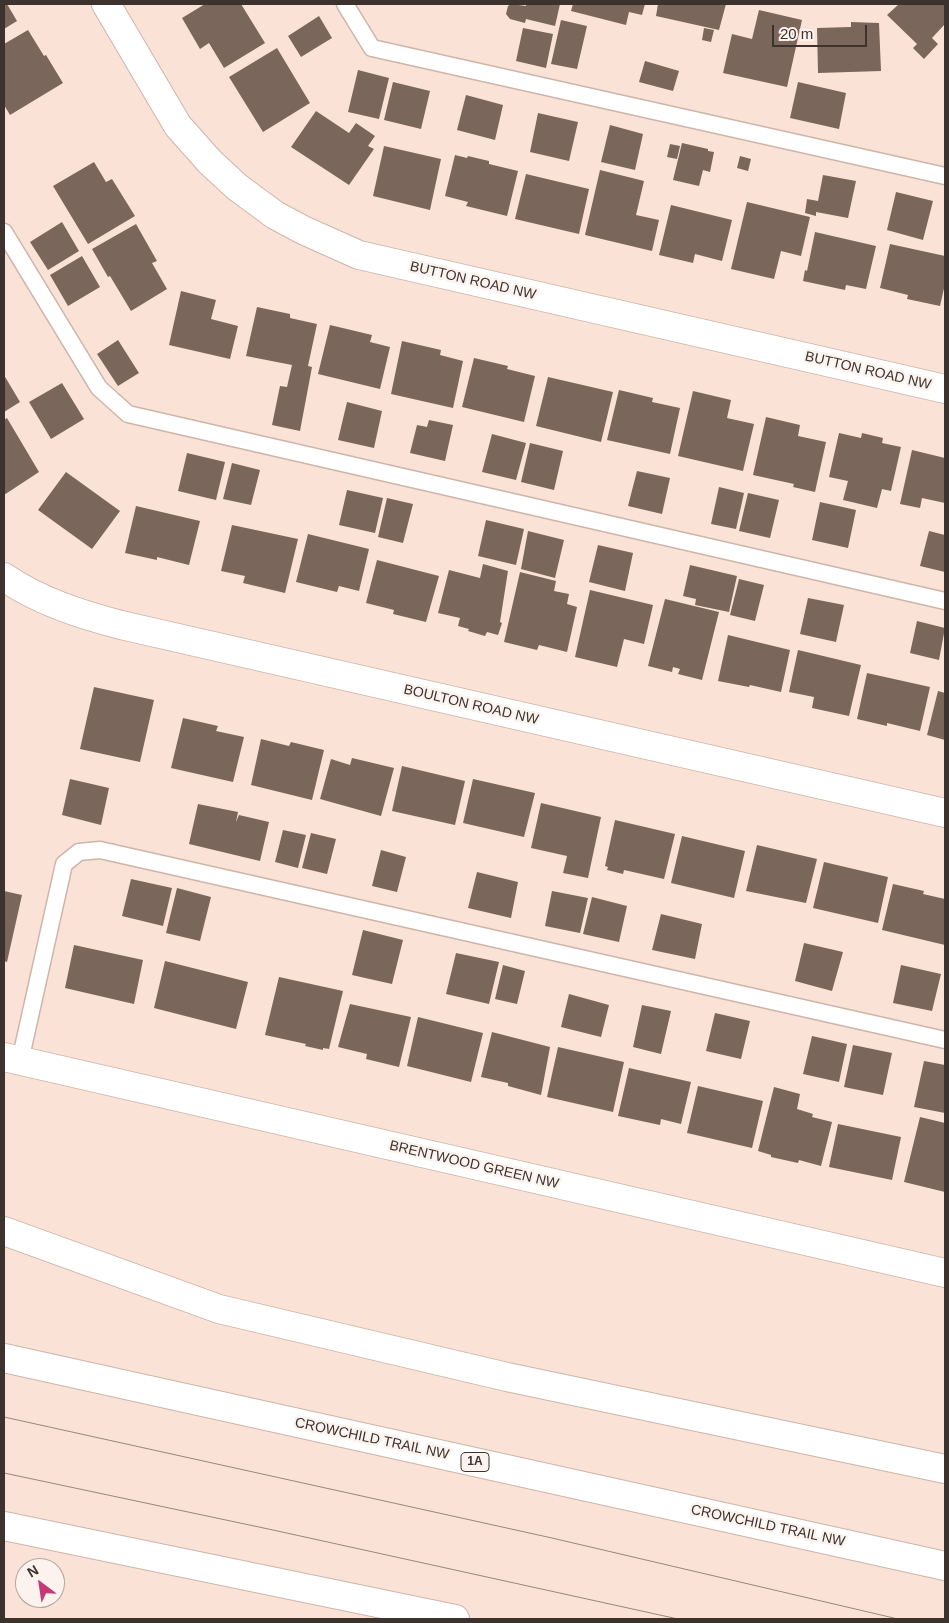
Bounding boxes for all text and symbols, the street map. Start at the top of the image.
scale bar [774,15,869,47]
text: 20 m [780,25,813,42]
street label: BUTTON ROAD NW [408,258,538,304]
street label: BUTTON ROAD NW [803,348,933,394]
street label: BOULTON ROAD NW [402,681,540,729]
street label: BRENTWOOD GREEN NW [388,1137,560,1193]
street label: CROWCHILD TRAIL NW [293,1414,451,1464]
road number: 1A [461,1452,489,1471]
street label: CROWCHILD TRAIL NW [689,1501,847,1551]
north arrow [15,1558,65,1608]
text: N [24,1562,41,1580]

